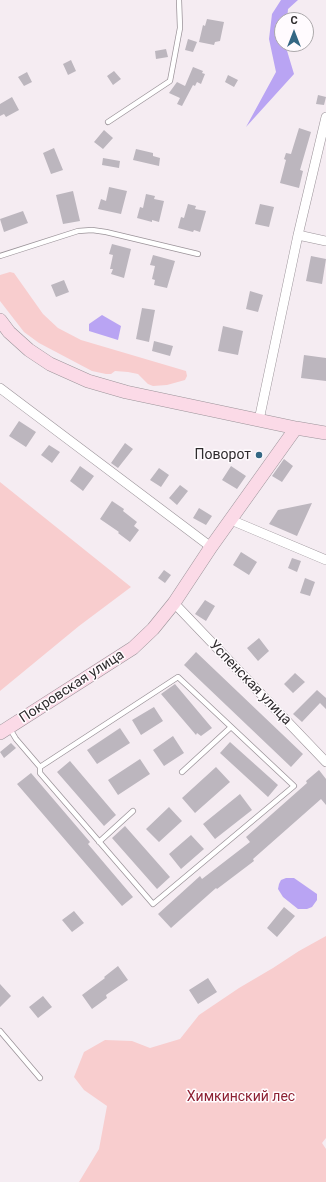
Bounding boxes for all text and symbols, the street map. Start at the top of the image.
north arrow [274,12,314,52]
text: С [290,14,298,27]
place label: Поворот [195,447,251,463]
marker: Поворот [254,450,264,460]
street label: Успенская улица [205,637,295,729]
street label: Покровская улица [16,647,128,727]
park label: Химкинский лес [187,1089,295,1105]

